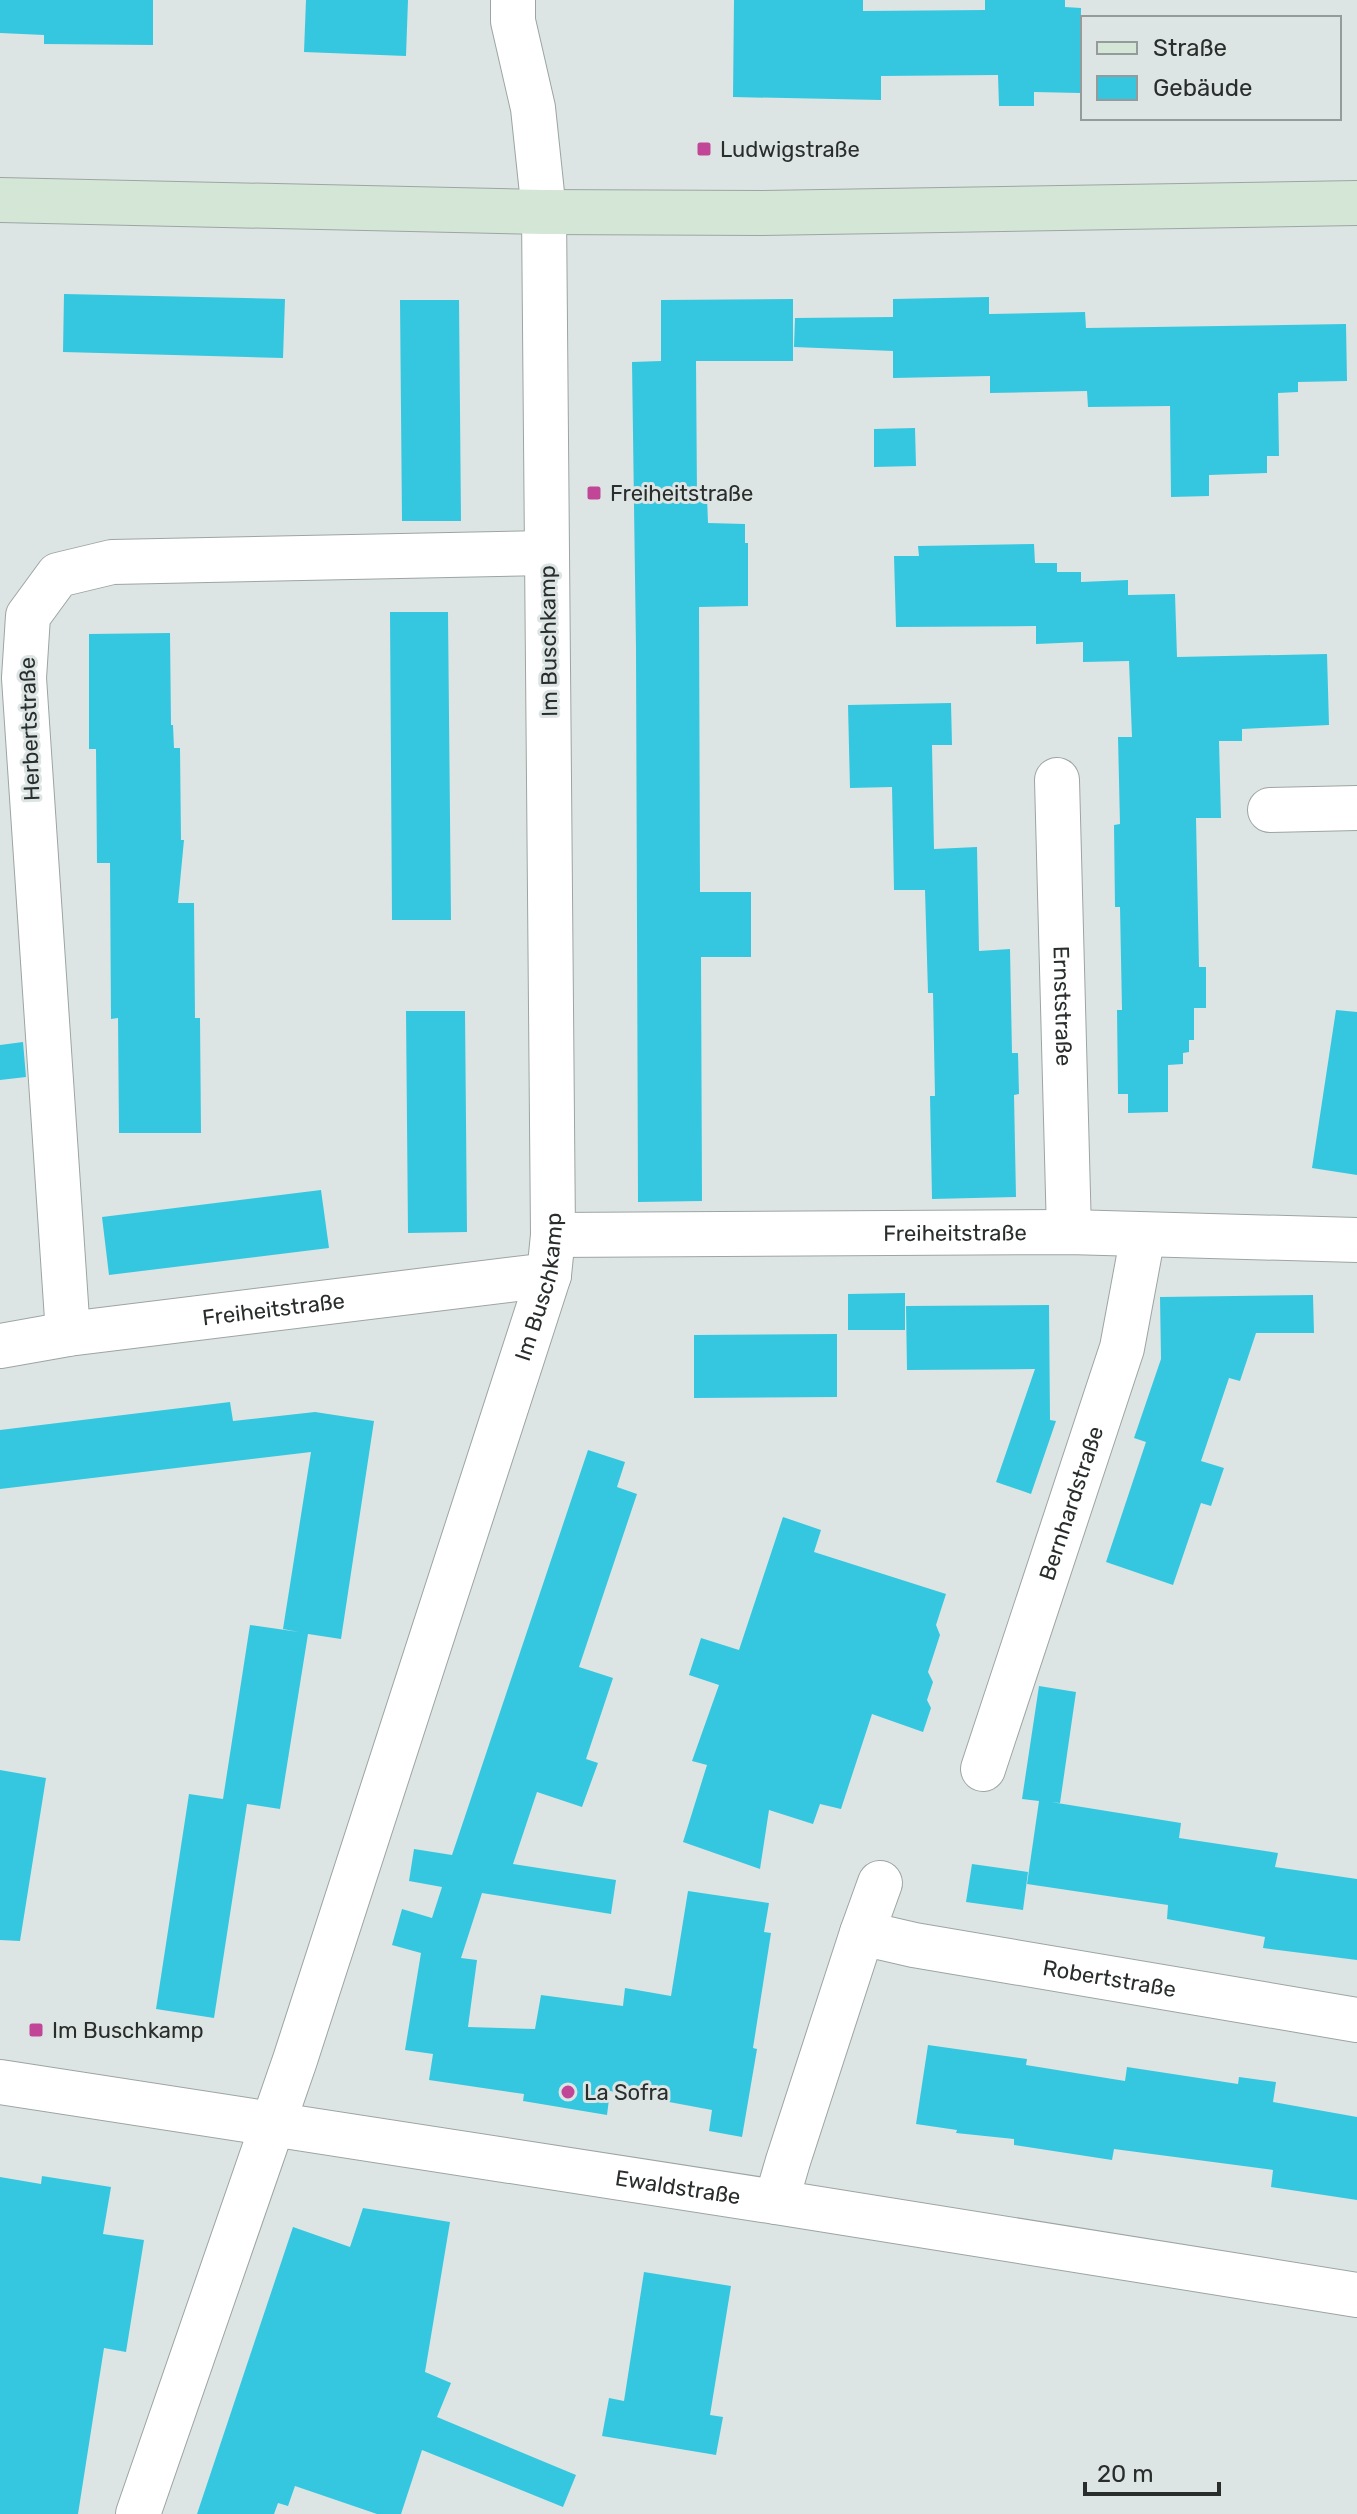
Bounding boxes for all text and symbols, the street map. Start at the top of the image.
legend [1081,16,1341,120]
text: Straße [1153,34,1227,62]
text: Gebäude [1153,74,1252,102]
place label: Ludwigstraße [720,136,860,163]
marker: Ludwigstraße [695,140,713,158]
place label: Freiheitstraße [610,480,753,507]
marker: Freiheitstraße [585,484,603,502]
street label: Im Buschkamp [534,565,563,717]
street label: Herbertstraße [13,656,46,801]
street label: Ernststraße [1047,945,1078,1066]
street label: Im Buschkamp [509,1213,568,1364]
street label: Freiheitstraße [883,1219,1027,1247]
street label: Freiheitstraße [201,1287,346,1331]
street label: Bernhardstraße [1033,1423,1109,1584]
street label: Robertstraße [1041,1954,1178,2003]
place label: Im Buschkamp [52,2017,204,2044]
marker: Im Buschkamp [27,2021,45,2039]
place label: La Sofra [584,2079,669,2106]
marker: La Sofra [559,2083,577,2101]
street label: Ewaldstraße [613,2164,742,2210]
scale bar [1085,2446,1219,2496]
text: 20 m [1097,2460,1154,2488]

